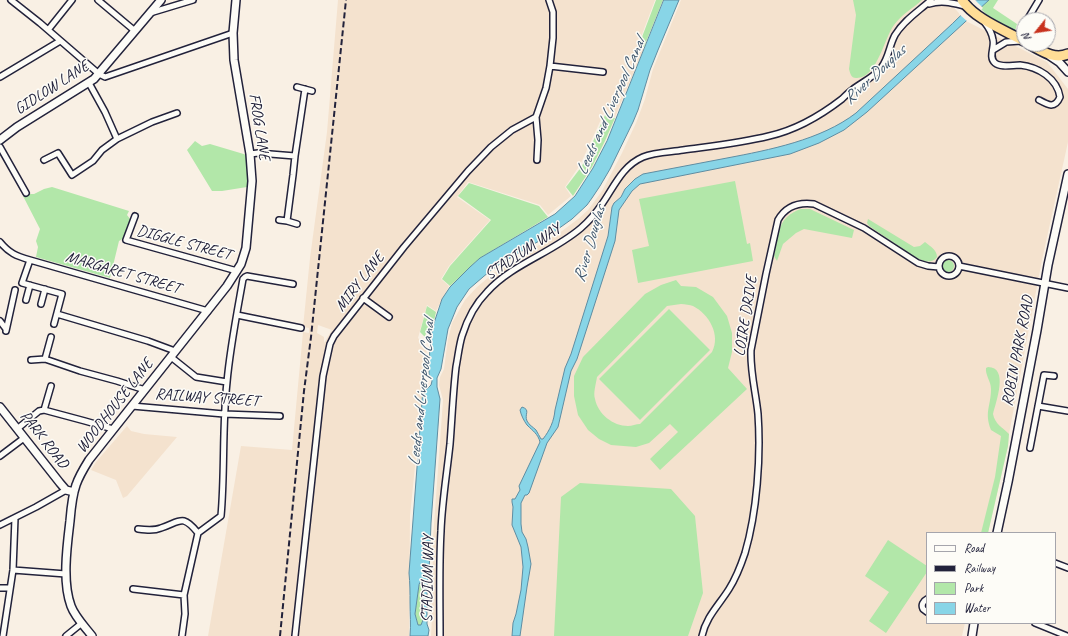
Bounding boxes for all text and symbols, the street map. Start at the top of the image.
north arrow [1016,12,1056,52]
text: N [1019,31,1034,44]
water label: Leeds and Liverpool Canal [572,36,650,178]
water label: River Douglas [840,41,910,109]
street label: GIDLOW LANE [11,57,93,119]
street label: FROG LANE [244,92,274,162]
water label: River Douglas [569,204,611,284]
street label: STADIUM WAY [481,220,565,284]
street label: DIGGLE STREET [134,221,234,265]
street label: MARGARET STREET [63,247,183,299]
street label: MIRY LANE [331,249,389,315]
street label: LOIRE DRIVE [730,275,762,357]
street label: ROBIN PARK ROAD [998,294,1038,408]
water label: Leeds and Liverpool Canal [404,319,440,467]
street label: WOODHOUSE LANE [72,355,158,457]
street label: RAILWAY STREET [154,385,260,411]
street label: PARK ROAD [15,407,73,473]
legend [926,532,1056,624]
street label: STADIUM WAY [418,535,438,623]
text: Road [964,540,984,556]
text: Railway [964,560,995,576]
text: Park [964,580,983,596]
text: Water [964,600,990,616]

